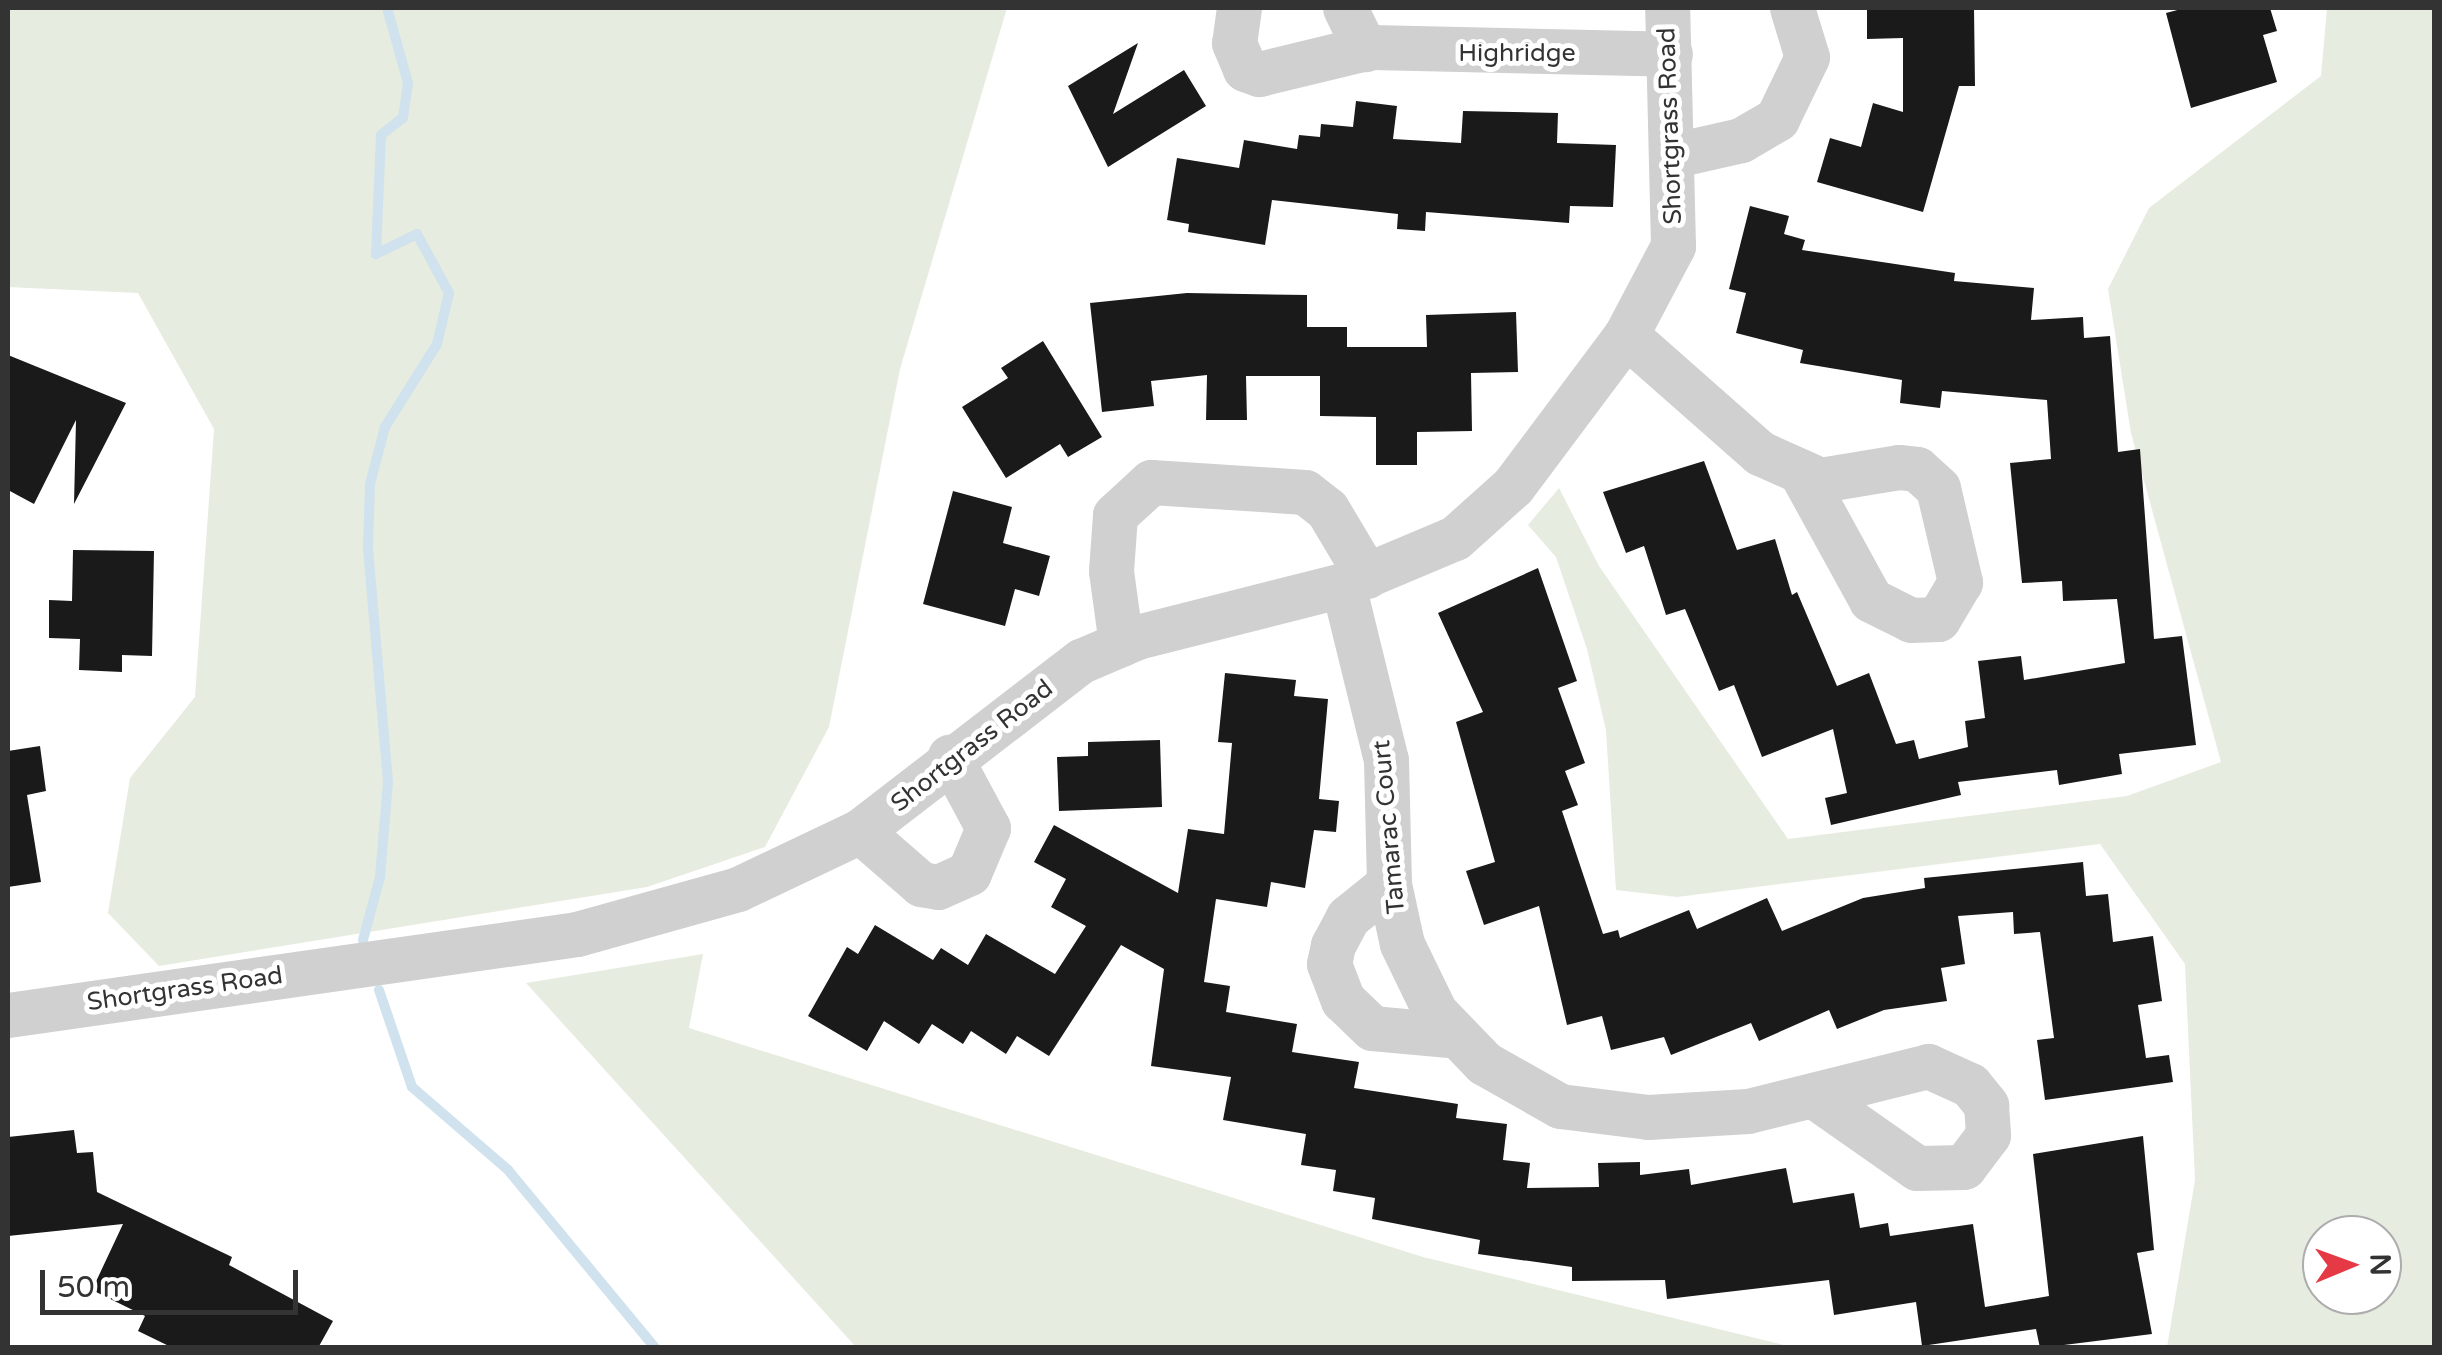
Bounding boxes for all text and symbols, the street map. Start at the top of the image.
street label: Shortgrass Road [1652,27,1688,225]
street label: Highridge [1458,38,1576,68]
street label: Shortgrass Road [885,673,1059,819]
street label: Tamarac Court [1366,739,1412,915]
street label: Shortgrass Road [85,960,285,1018]
north arrow [2302,1215,2402,1315]
scale bar [45,1250,302,1312]
text: N [2363,1253,2397,1276]
text: 50 m [57,1269,130,1306]

